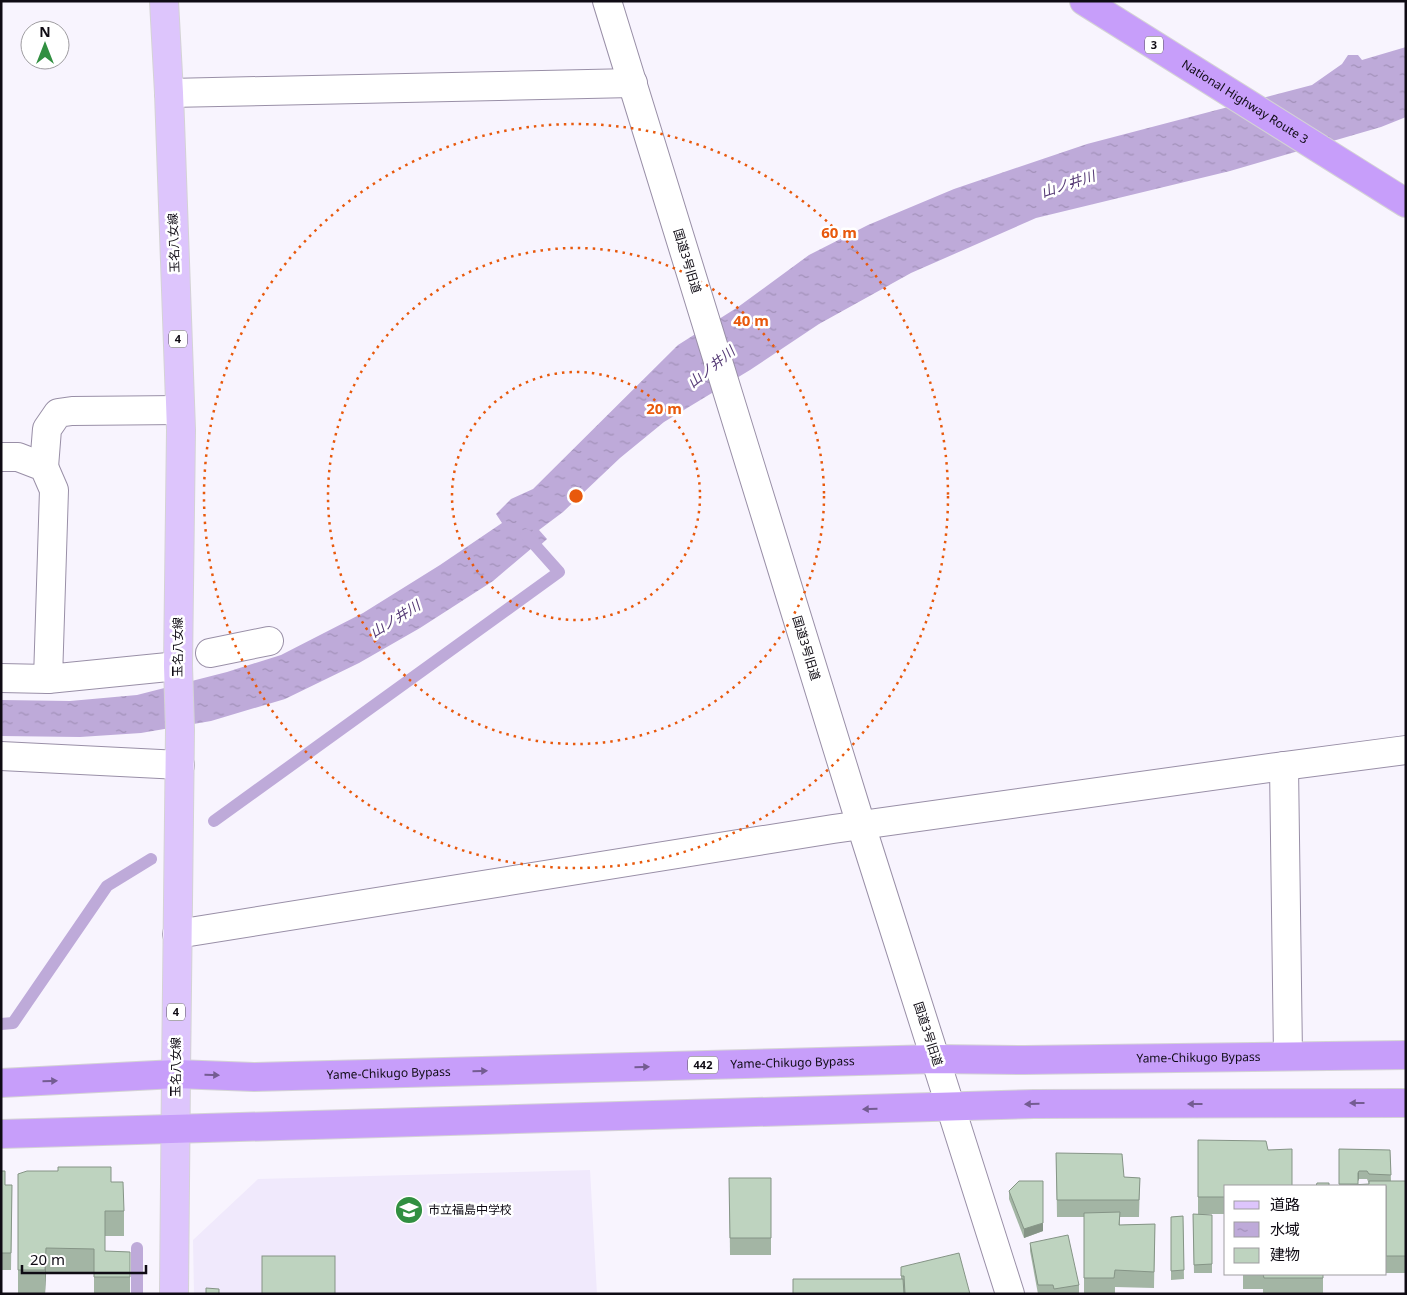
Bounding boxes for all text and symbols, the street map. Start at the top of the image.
north arrow [20,20,70,70]
text: N [39,22,51,41]
road number: 3 [1145,36,1163,54]
street label: National Highway Route 3 [1179,55,1312,148]
water label: 山ノ井川 [1038,165,1099,201]
street label: 玉名八女線 [164,213,183,273]
text: 60 m [821,222,857,242]
street label: 国道3号旧道 [670,226,705,295]
text: 40 m [733,310,769,330]
road number: 4 [169,330,187,348]
water label: 山ノ井川 [683,340,740,392]
text: 20 m [646,398,682,418]
centre of rings [567,487,585,505]
water label: 山ノ井川 [366,595,425,641]
street label: 国道3号旧道 [789,613,824,682]
street label: 玉名八女線 [169,617,186,677]
street label: 国道3号旧道 [910,999,947,1068]
road number: 4 [167,1004,185,1020]
street label: 玉名八女線 [167,1037,184,1097]
street label: Yame-Chikugo Bypass [1136,1048,1261,1067]
street label: Yame-Chikugo Bypass [730,1052,855,1072]
road number: 442 [688,1056,718,1074]
street label: Yame-Chikugo Bypass [326,1063,451,1083]
one-way arrow [634,1063,650,1071]
one-way arrow [472,1067,488,1075]
one-way arrow [205,1072,221,1080]
one-way arrow [42,1076,58,1084]
one-way arrow [1186,1100,1202,1108]
one-way arrow [1349,1100,1365,1108]
one-way arrow [1024,1101,1040,1109]
one-way arrow [861,1106,877,1114]
legend [1224,1185,1387,1275]
text: 道路 [1270,1194,1300,1214]
school or university icon: 市立福島中学校 [394,1195,424,1225]
place label: 市立福島中学校 [428,1201,512,1218]
text: 水域 [1270,1219,1300,1239]
scale bar [22,1242,146,1274]
text: 建物 [1270,1244,1300,1264]
text: 20 m [30,1249,65,1269]

